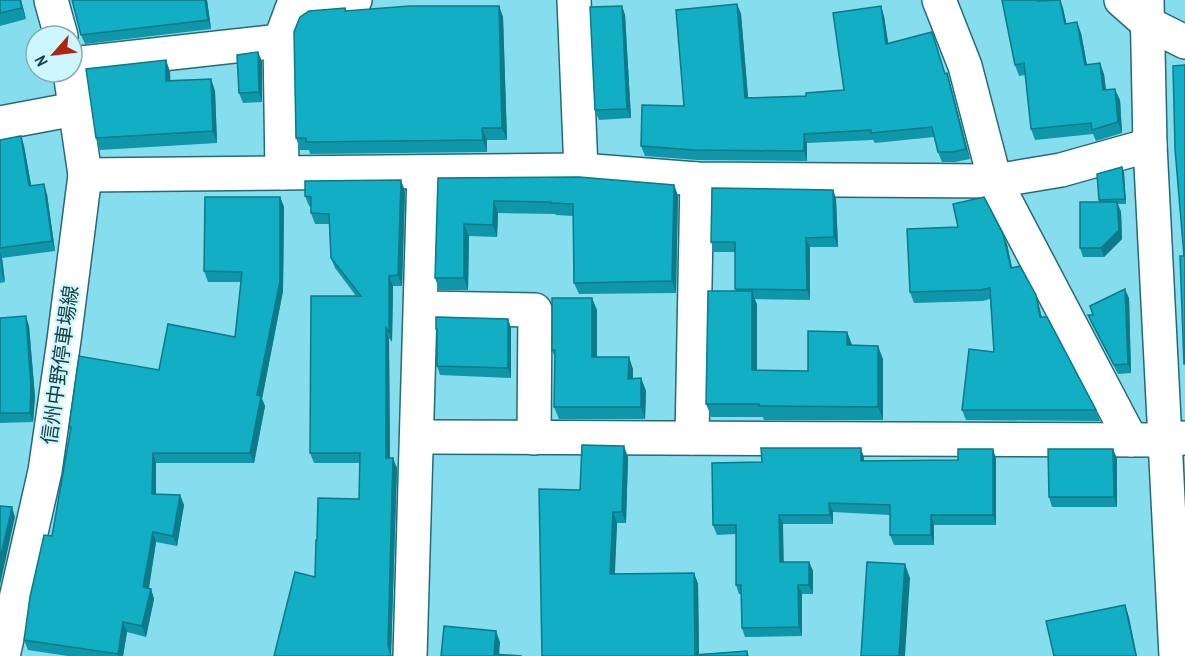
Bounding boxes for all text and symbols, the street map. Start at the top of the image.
north arrow [24,24,84,84]
text: N [29,52,53,70]
street label: 信州中野停車場線 [35,284,84,446]

